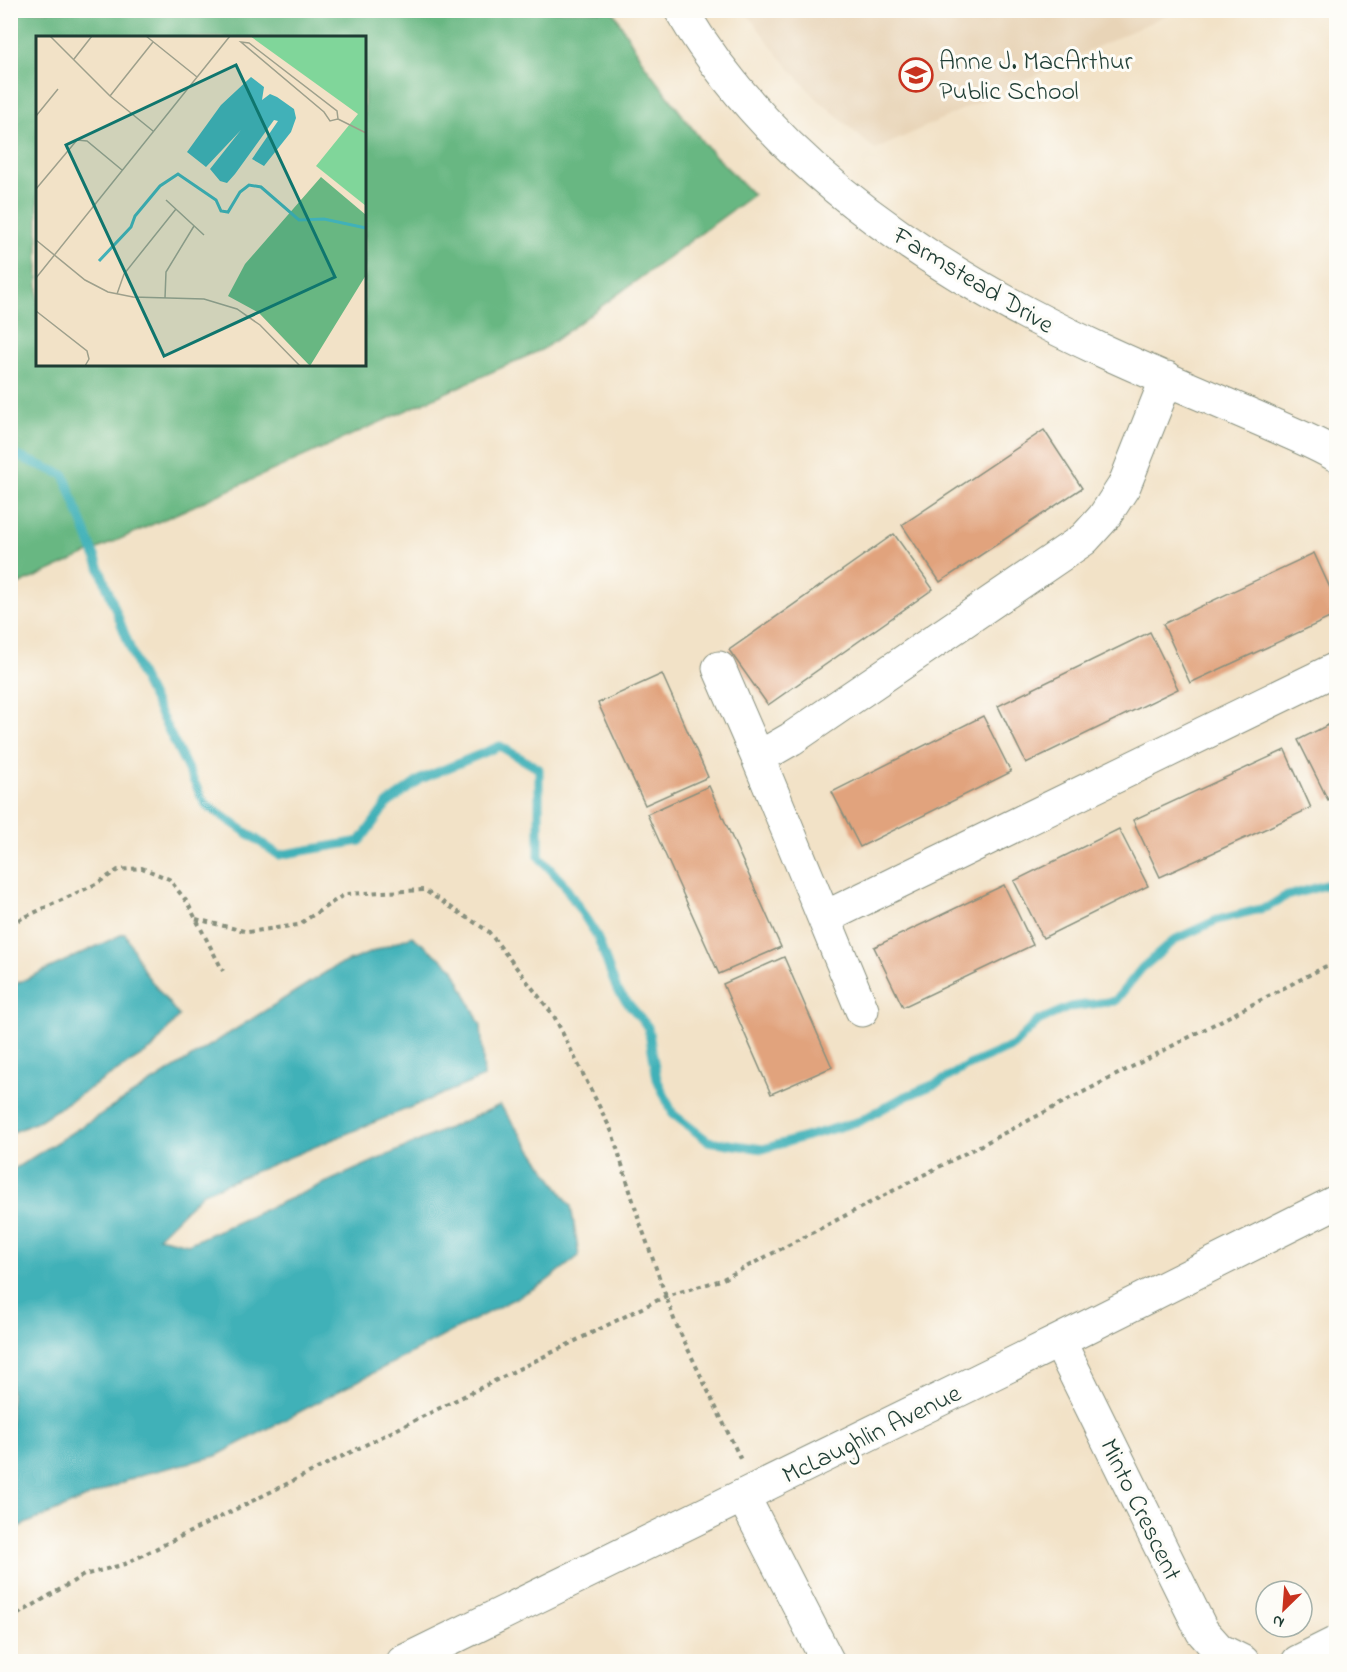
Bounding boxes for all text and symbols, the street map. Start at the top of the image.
inset map [36,36,366,366]
place label: Anne J. MacArthur Public School [939,44,1134,112]
school or university icon: Anne J. MacArthur Public School [898,57,934,93]
street label: Farmstead Drive [884,218,1061,345]
street label: McLaughlin Avenue [776,1376,969,1495]
street label: Minto Crescent [1088,1433,1190,1588]
north arrow [1254,1579,1314,1639]
text: N [1268,1608,1288,1634]

